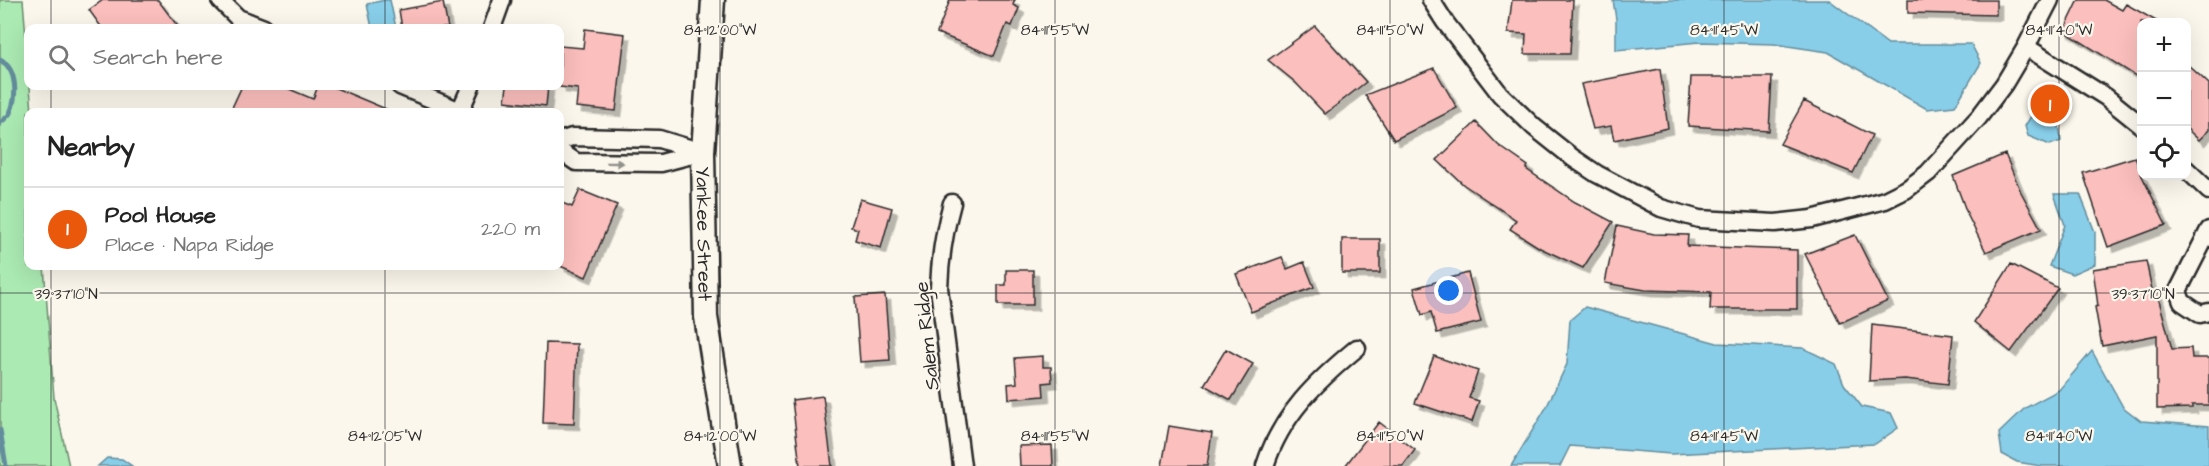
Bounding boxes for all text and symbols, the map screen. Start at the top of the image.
map controls [2137,18,2191,180]
button: + [2137,18,2191,72]
text: 84°12'00"W [684,20,756,41]
text: 84°11'55"W [1021,20,1089,41]
text: 84°11'50"W [1356,20,1424,41]
text: 84°11'45"W [1690,20,1758,41]
text: 84°11'40"W [2026,20,2092,41]
search box [24,24,564,90]
icon: search [45,41,78,74]
text: Search here [93,42,223,73]
button: − [2137,72,2191,126]
pin: 1 [2030,82,2070,126]
button: locate [2137,126,2191,180]
text: Nearby [48,129,135,165]
one-way arrow [605,158,624,167]
street label: Yankee Street [688,166,719,301]
text: Pool House [105,200,216,231]
text: 1 [66,215,69,243]
text: 220 m [481,215,540,243]
text: Place · Napa Ridge [105,231,274,259]
your location [1434,276,1463,305]
street label: Salem Ridge [907,280,948,392]
text: 39°37'10"N [34,284,98,305]
text: 39°37'10"N [2111,284,2175,305]
text: 84°12'05"W [348,426,422,447]
text: 84°12'00"W [684,426,756,447]
text: 84°11'55"W [1021,426,1089,447]
text: 84°11'50"W [1356,426,1424,447]
text: 84°11'45"W [1690,426,1758,447]
text: 84°11'40"W [2026,426,2092,447]

